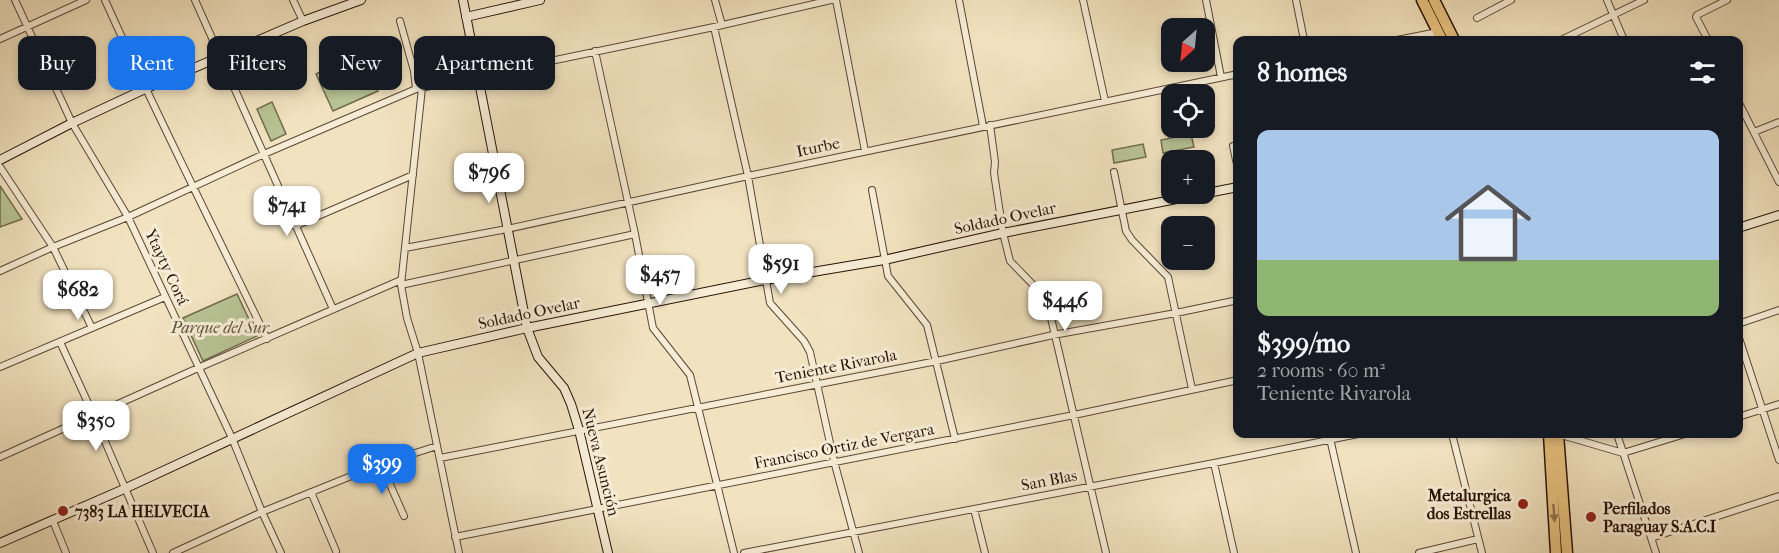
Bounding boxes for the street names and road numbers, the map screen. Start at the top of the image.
street label: Iturbe [795,133,842,161]
street label: Soldado Ovelar [952,198,1058,238]
street label: Ytayty Corá [141,225,193,309]
street label: Soldado Ovelar [476,293,582,333]
street label: Teniente Rivarola [774,345,899,387]
street label: Nueva Asunción [578,406,624,519]
street label: Francisco Ortiz de Vergara [752,419,936,473]
street label: San Blas [1019,465,1079,495]

